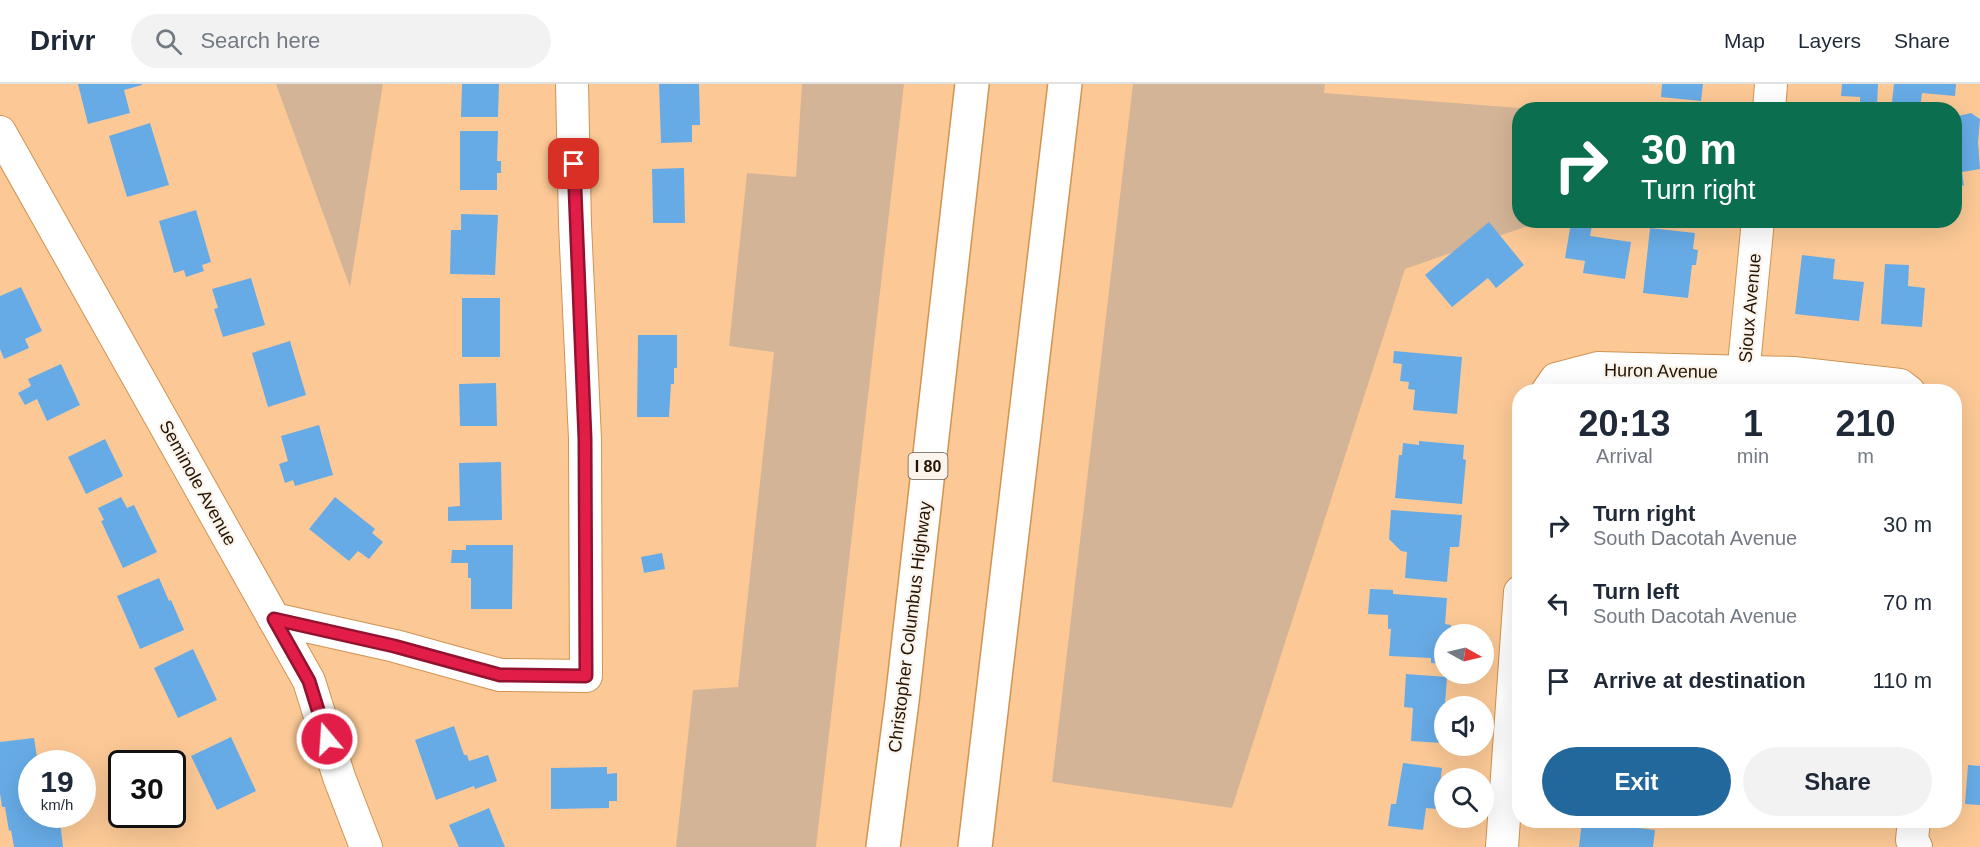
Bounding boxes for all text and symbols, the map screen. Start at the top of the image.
search box [131,14,551,68]
text: Drivr [30,25,95,56]
icon: search [152,25,185,58]
text: Search here [200,28,320,53]
text: Map [1724,29,1765,52]
text: Layers [1798,29,1861,52]
text: Share [1894,29,1950,52]
icon: right [1542,126,1620,204]
text: 30 m [1641,126,1737,173]
pin [548,138,599,189]
icon: arrive [557,147,590,180]
text: Turn right [1641,175,1756,205]
street label: Sioux Avenue [1735,252,1765,364]
street label: Huron Avenue [1604,360,1718,382]
text: 20:13 [1578,403,1670,444]
text: 1 [1743,403,1763,444]
text: 210 [1835,403,1896,444]
street label: Seminole Avenue [155,417,241,549]
text: Arrival [1596,445,1653,467]
text: min [1737,445,1769,467]
text: m [1857,445,1874,467]
road number: I 80 [908,453,948,479]
street label: Christopher Columbus Highway [885,500,935,754]
text: Turn right [1593,501,1695,526]
icon: right [1542,509,1575,542]
text: 30 m [1883,512,1932,537]
text: South Dacotah Avenue [1593,527,1797,549]
text: Turn left [1593,579,1679,604]
icon: left [1542,587,1575,620]
text: 70 m [1883,590,1932,615]
text: South Dacotah Avenue [1593,605,1797,627]
north arrow [1434,624,1494,684]
map controls [1434,624,1494,828]
icon: arrive [1542,665,1575,698]
text: Arrive at destination [1593,668,1806,693]
text: 110 m [1872,668,1932,693]
button: sound [1434,696,1494,756]
position arrow [295,707,359,771]
button: Exit [1542,747,1731,816]
button: Share [1743,747,1932,816]
speed limit sign: 30 [108,750,186,828]
text: 19 [40,765,74,798]
button: search [1434,768,1494,828]
text: km/h [41,796,73,813]

